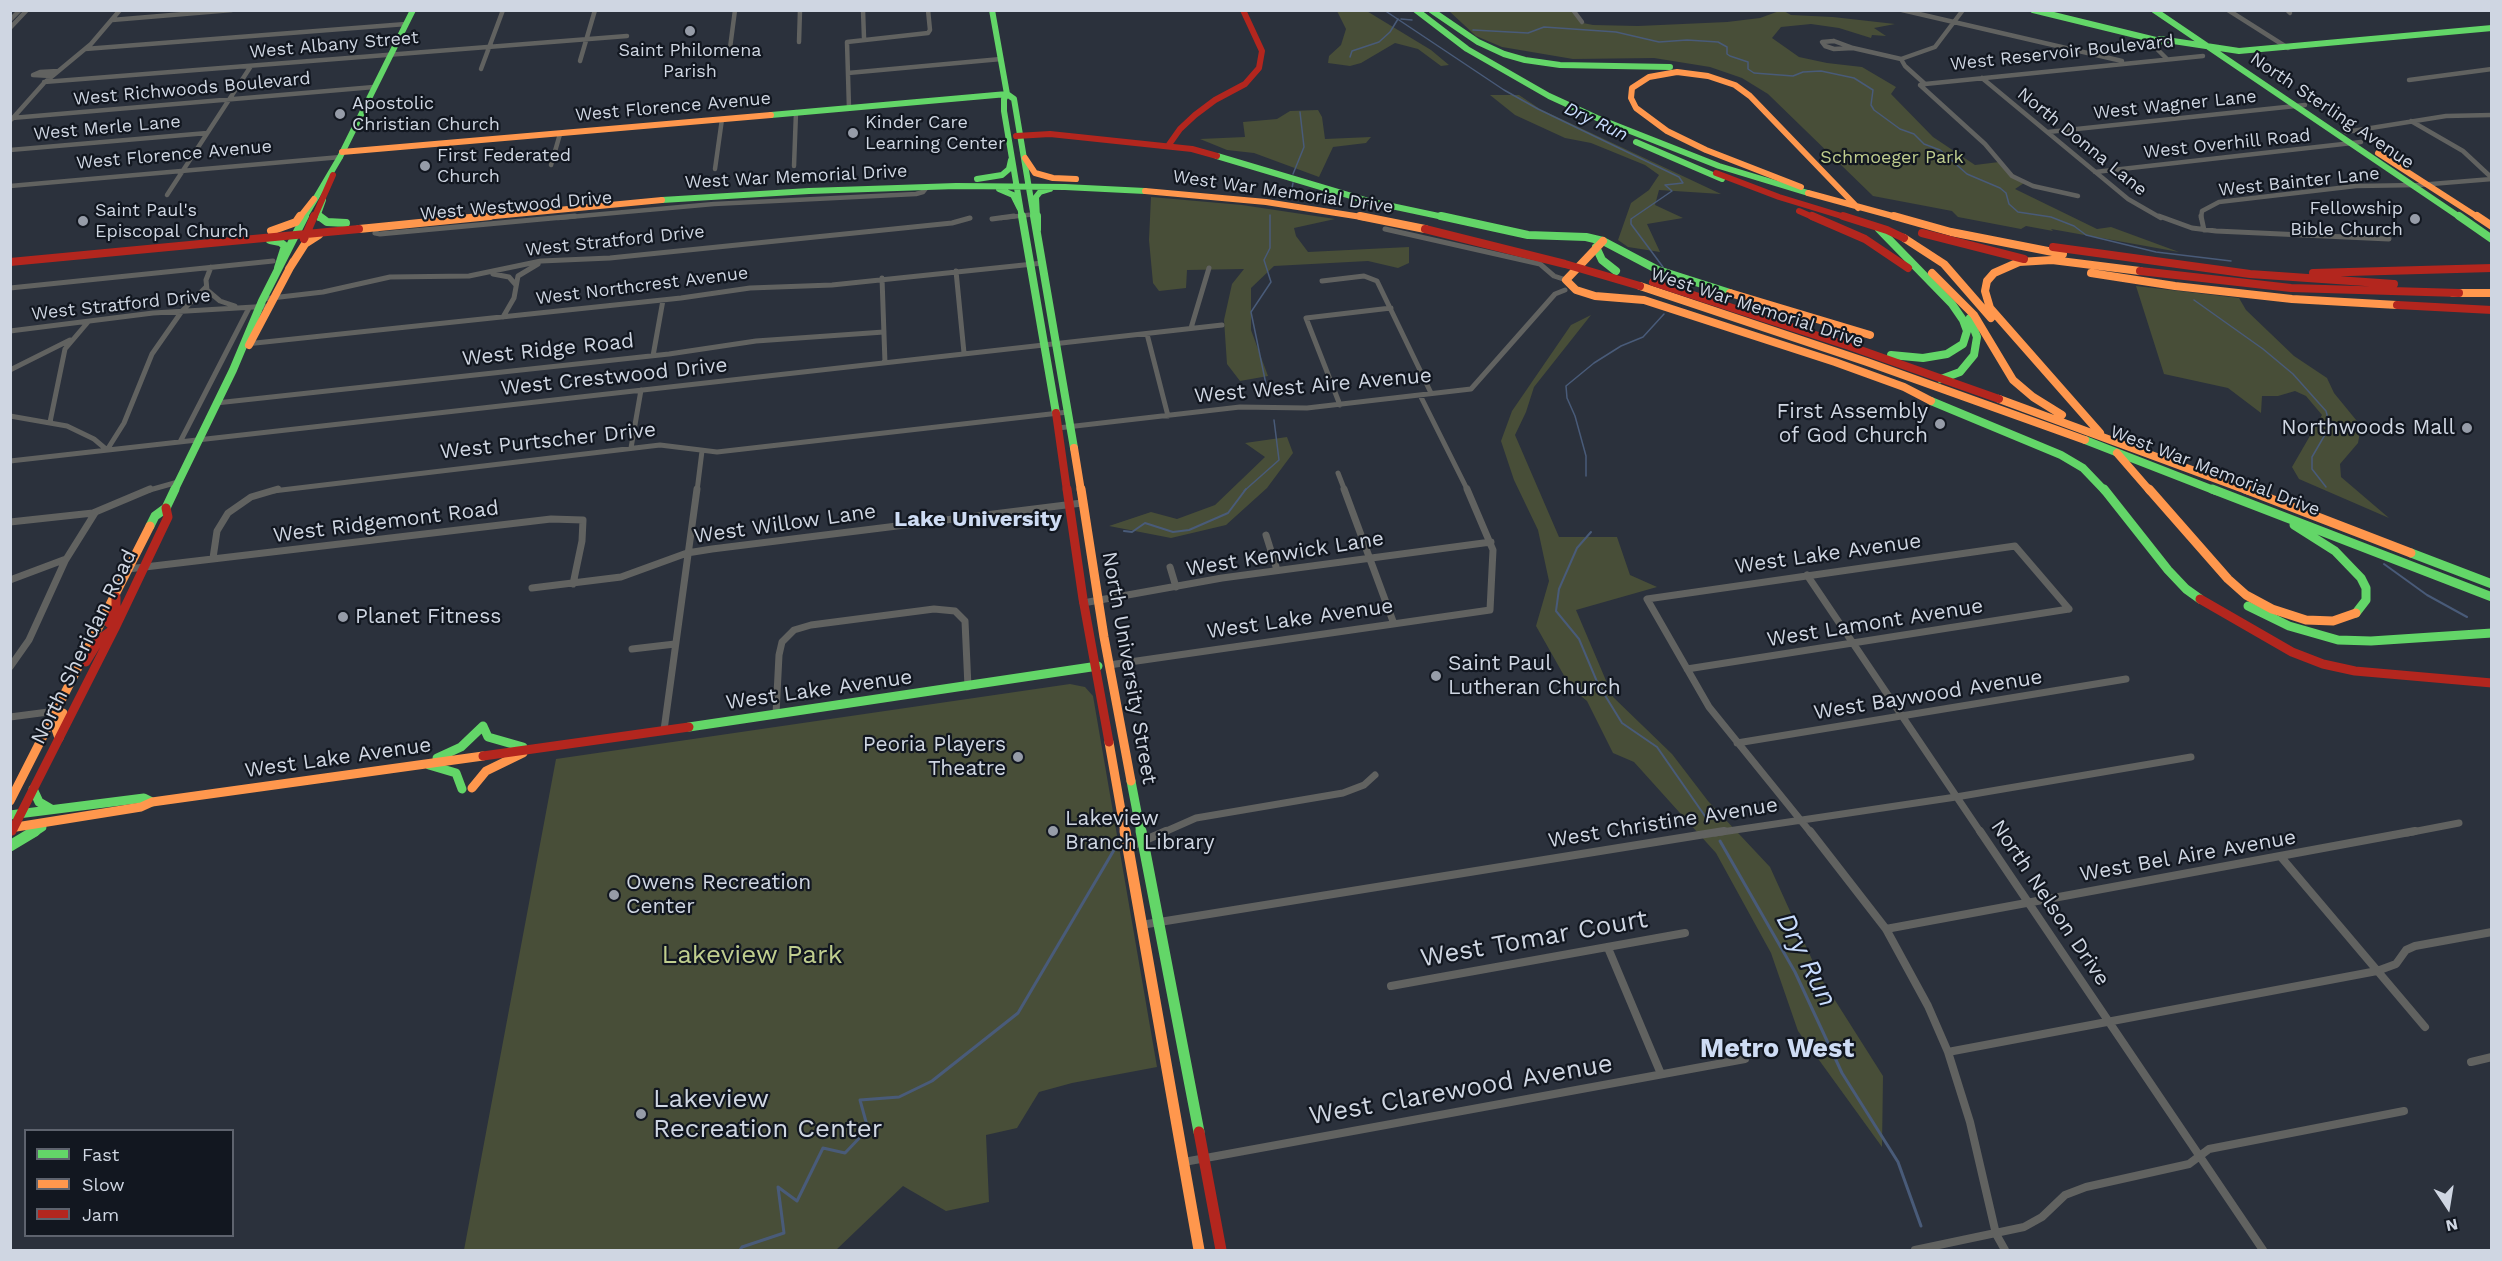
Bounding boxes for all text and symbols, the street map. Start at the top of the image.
marker: Saint Philomena Parish [683,24,697,38]
street label: West Albany Street [249,27,419,63]
street label: West Reservoir Boulevard [1949,31,2175,75]
place label: Saint Philomena Parish [618,40,762,82]
street label: North Sterling Avenue [2246,48,2418,174]
street label: West Richwoods Boulevard [72,68,312,110]
street label: North Donna Lane [2013,83,2151,201]
street label: West Wagner Lane [2092,86,2258,124]
street label: West Florence Avenue [574,88,772,126]
place label: Apostolic Christian Church [352,93,500,136]
water label: Dry Run [1561,98,1631,146]
marker: Apostolic Christian Church [333,107,347,121]
street label: West Merle Lane [32,111,182,145]
place label: Kinder Care Learning Center [865,112,1005,154]
street label: West Overhill Road [2142,124,2312,164]
marker: Kinder Care Learning Center [846,126,860,140]
street label: West Florence Avenue [75,136,273,174]
place label: First Federated Church [437,145,571,188]
park label: Schmoeger Park [1820,147,1964,169]
marker: First Federated Church [418,159,432,173]
street label: West War Memorial Drive [684,160,908,194]
street label: West Bainter Lane [2217,163,2381,201]
street label: West War Memorial Drive [1171,166,1395,218]
street label: West Westwood Drive [419,187,613,225]
place label: Fellowship Bible Church [2290,198,2403,240]
place label: Saint Paul's Episcopal Church [95,200,249,242]
marker: Fellowship Bible Church [2408,212,2422,226]
marker: Saint Paul's Episcopal Church [76,214,90,228]
street label: West Stratford Drive [524,221,706,261]
street label: West Northcrest Avenue [535,262,749,310]
street label: West War Memorial Drive [1648,263,1866,353]
street label: West Stratford Drive [30,285,212,325]
street label: West Ridge Road [461,328,635,372]
street label: West Crestwood Drive [499,353,729,401]
street label: West West Aire Avenue [1193,363,1433,409]
place label: First Assembly of God Church [1777,399,1928,449]
place label: Northwoods Mall [2281,415,2455,441]
street label: West Purtscher Drive [439,417,657,465]
marker: First Assembly of God Church [1933,417,1947,431]
street label: West War Memorial Drive [2107,421,2323,521]
marker: Northwoods Mall [2460,421,2474,435]
street label: West Ridgemont Road [272,496,500,548]
street label: West Willow Lane [692,499,878,549]
district label: Lake University [894,507,1062,533]
street label: West Kenwick Lane [1184,526,1386,582]
street label: West Lake Avenue [1733,528,1923,580]
street label: North Sheridan Road [26,545,142,749]
street label: North University Street [1096,550,1162,786]
street label: West Lake Avenue [1205,593,1395,645]
street label: West Lamont Avenue [1765,593,1985,653]
place label: Planet Fitness [355,604,501,630]
marker: Planet Fitness [336,610,350,624]
place label: Saint Paul Lutheran Church [1448,651,1621,701]
street label: West Lake Avenue [724,664,914,716]
street label: West Baywood Avenue [1812,664,2044,726]
marker: Saint Paul Lutheran Church [1429,669,1443,683]
street label: West Lake Avenue [243,732,433,784]
place label: Peoria Players Theatre [863,732,1006,782]
marker: Peoria Players Theatre [1011,750,1025,764]
street label: West Christine Avenue [1546,792,1780,854]
place label: Lakeview Branch Library [1065,806,1215,856]
street label: North Nelson Drive [1985,815,2115,991]
marker: Lakeview Branch Library [1046,824,1060,838]
street label: West Bel Aire Avenue [2078,825,2298,887]
place label: Owens Recreation Center [626,870,811,920]
marker: Owens Recreation Center [607,888,621,902]
street label: West Tomar Court [1418,904,1650,974]
water label: Dry Run [1769,908,1843,1012]
park label: Lakeview Park [662,939,842,971]
district label: Metro West [1700,1033,1854,1065]
street label: West Clarewood Avenue [1307,1048,1615,1132]
place label: Lakeview Recreation Center [653,1083,882,1144]
marker: Lakeview Recreation Center [634,1107,648,1121]
legend [24,1129,234,1237]
text: Fast [82,1144,119,1165]
text: Slow [82,1174,125,1195]
north arrow [2418,1177,2478,1237]
text: Jam [82,1204,119,1225]
text: N [2444,1215,2460,1236]

